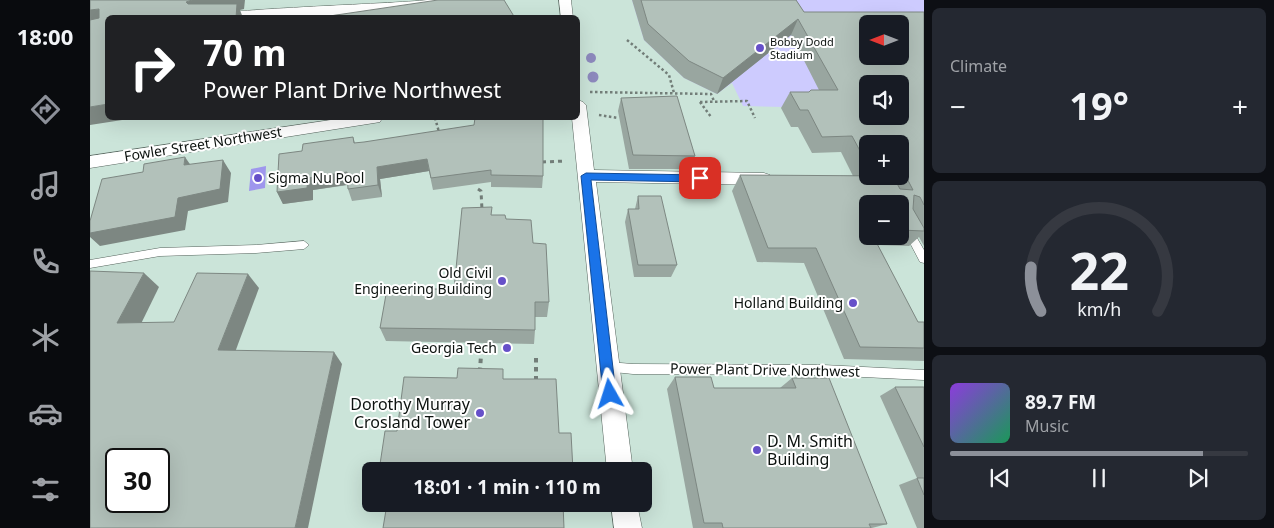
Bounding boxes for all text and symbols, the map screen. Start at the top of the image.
north arrow [859,15,909,65]
map controls [859,15,909,245]
text: 18:00 [17,21,73,51]
text: 70 m [203,29,286,76]
place label: Bobby Dodd Stadium [770,34,834,62]
icon: right [120,35,185,100]
marker: Bobby Dodd Stadium [754,42,766,54]
text: Climate [950,55,1007,77]
text: Power Plant Drive Northwest [203,74,501,104]
button: sound [859,75,909,125]
text: 19° [1069,79,1129,131]
text: − [950,87,966,125]
text: + [1232,87,1248,125]
icon: directions [28,92,63,127]
street label: Fowler Street Northwest [123,122,283,165]
button: + [859,135,909,185]
pin [679,157,721,199]
icon: arrive [686,164,714,192]
icon: music [28,168,63,203]
place label: Sigma Nu Pool [268,168,364,187]
marker: Sigma Nu Pool [252,172,264,184]
button: − [859,195,909,245]
text: 22 [1069,234,1129,305]
icon: phone [28,244,63,279]
place label: Old Civil Engineering Building [354,263,492,298]
marker: Old Civil Engineering Building [496,275,508,287]
place label: Holland Building [734,293,843,312]
marker: Holland Building [847,297,859,309]
text: km/h [1077,297,1121,321]
icon: climate [28,320,63,355]
place label: Georgia Tech [411,338,497,357]
marker: Georgia Tech [501,342,513,354]
street label: Power Plant Drive Northwest [670,358,860,381]
position arrow [583,367,635,419]
text: 89.7 FM [1025,389,1096,415]
place label: Dorothy Murray Crosland Tower [350,393,471,433]
icon: car [28,396,63,431]
marker: Dorothy Murray Crosland Tower [474,407,486,419]
text: Music [1025,415,1069,437]
place label: D. M. Smith Building [767,430,853,470]
marker: D. M. Smith Building [751,444,763,456]
speed limit sign: 30 [105,448,170,513]
icon: previous [986,464,1014,492]
icon: pause [1085,464,1113,492]
icon: next [1184,464,1212,492]
icon: filters [28,472,63,507]
text: 18:01 · 1 min · 110 m [413,474,601,500]

